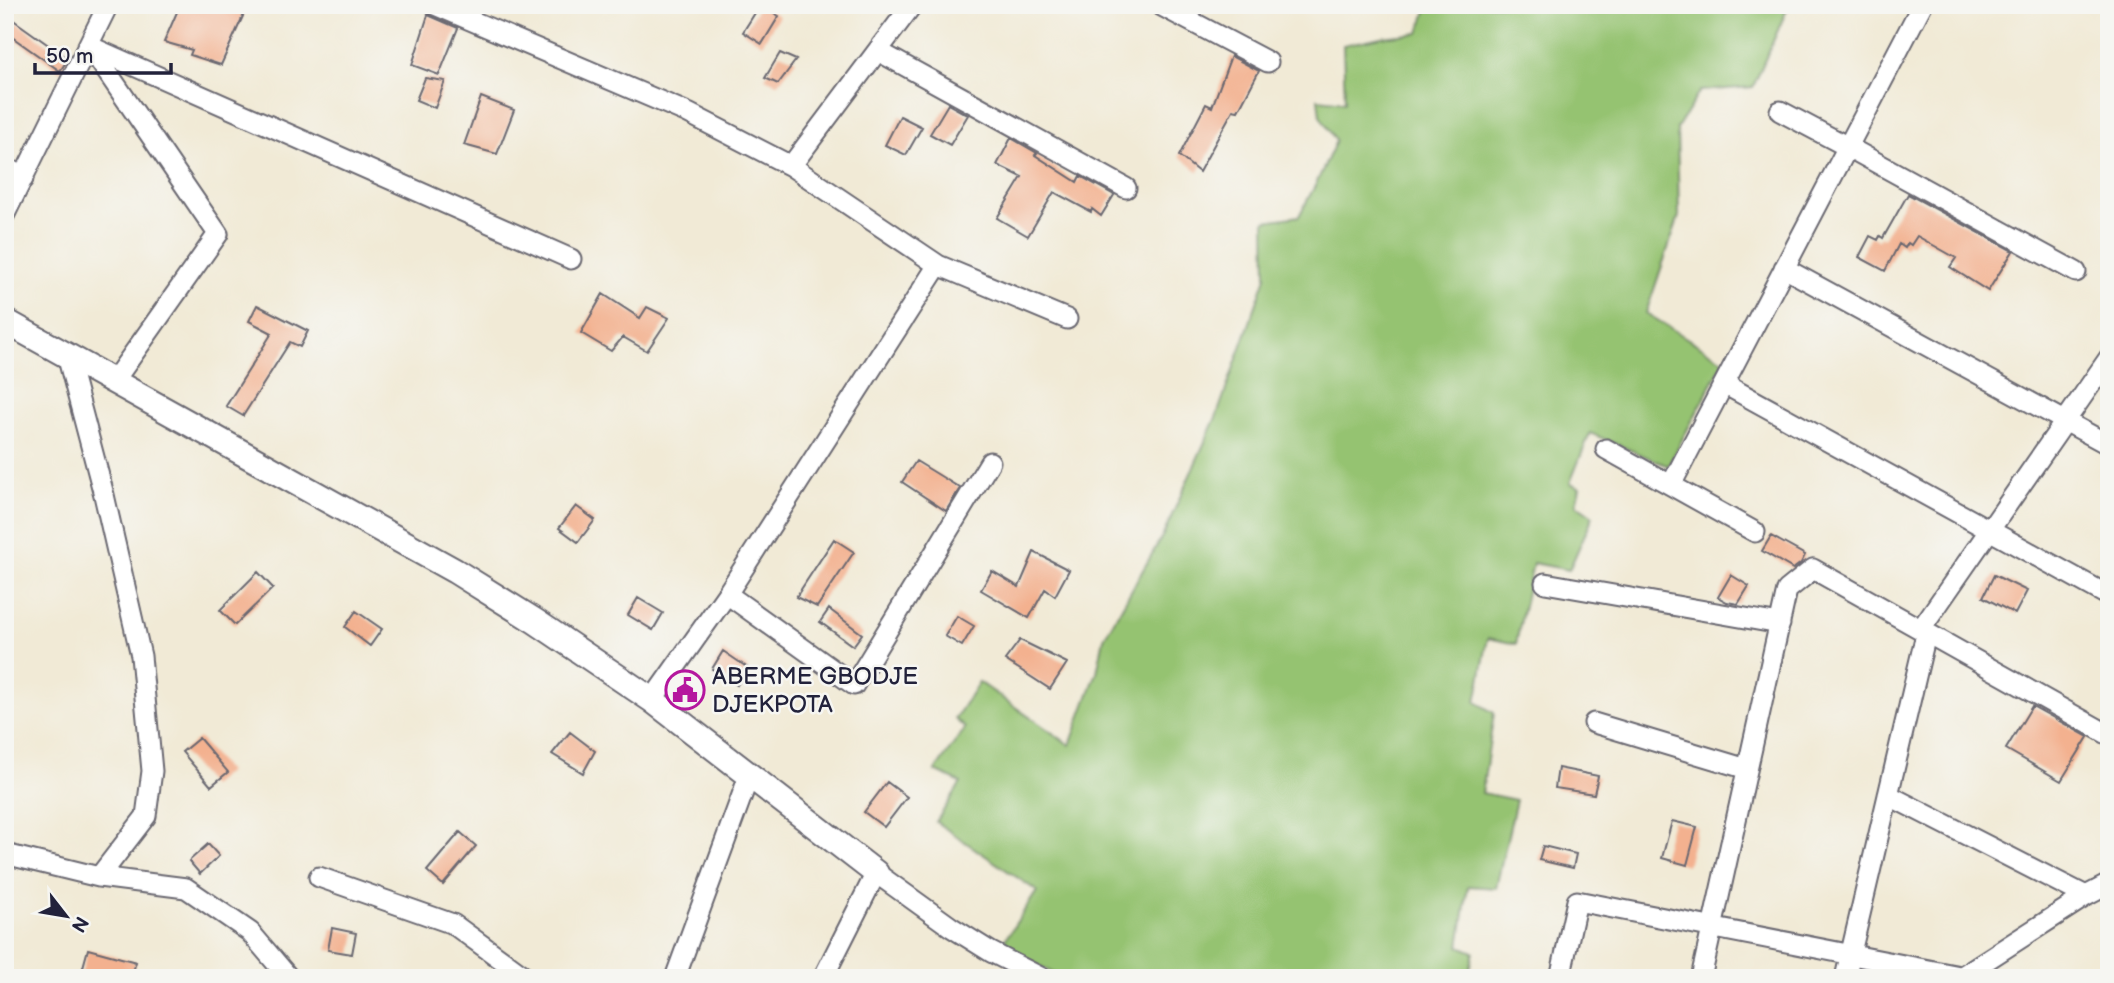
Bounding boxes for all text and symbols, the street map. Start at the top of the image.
scale bar [35,32,172,76]
text: 50 m [46,44,93,69]
place label: ABERME GBODJE DJEKPOTA [712,662,918,719]
public building icon: ABERME GBODJE DJEKPOTA [664,669,706,711]
north arrow [32,881,102,951]
text: N [66,912,93,936]

